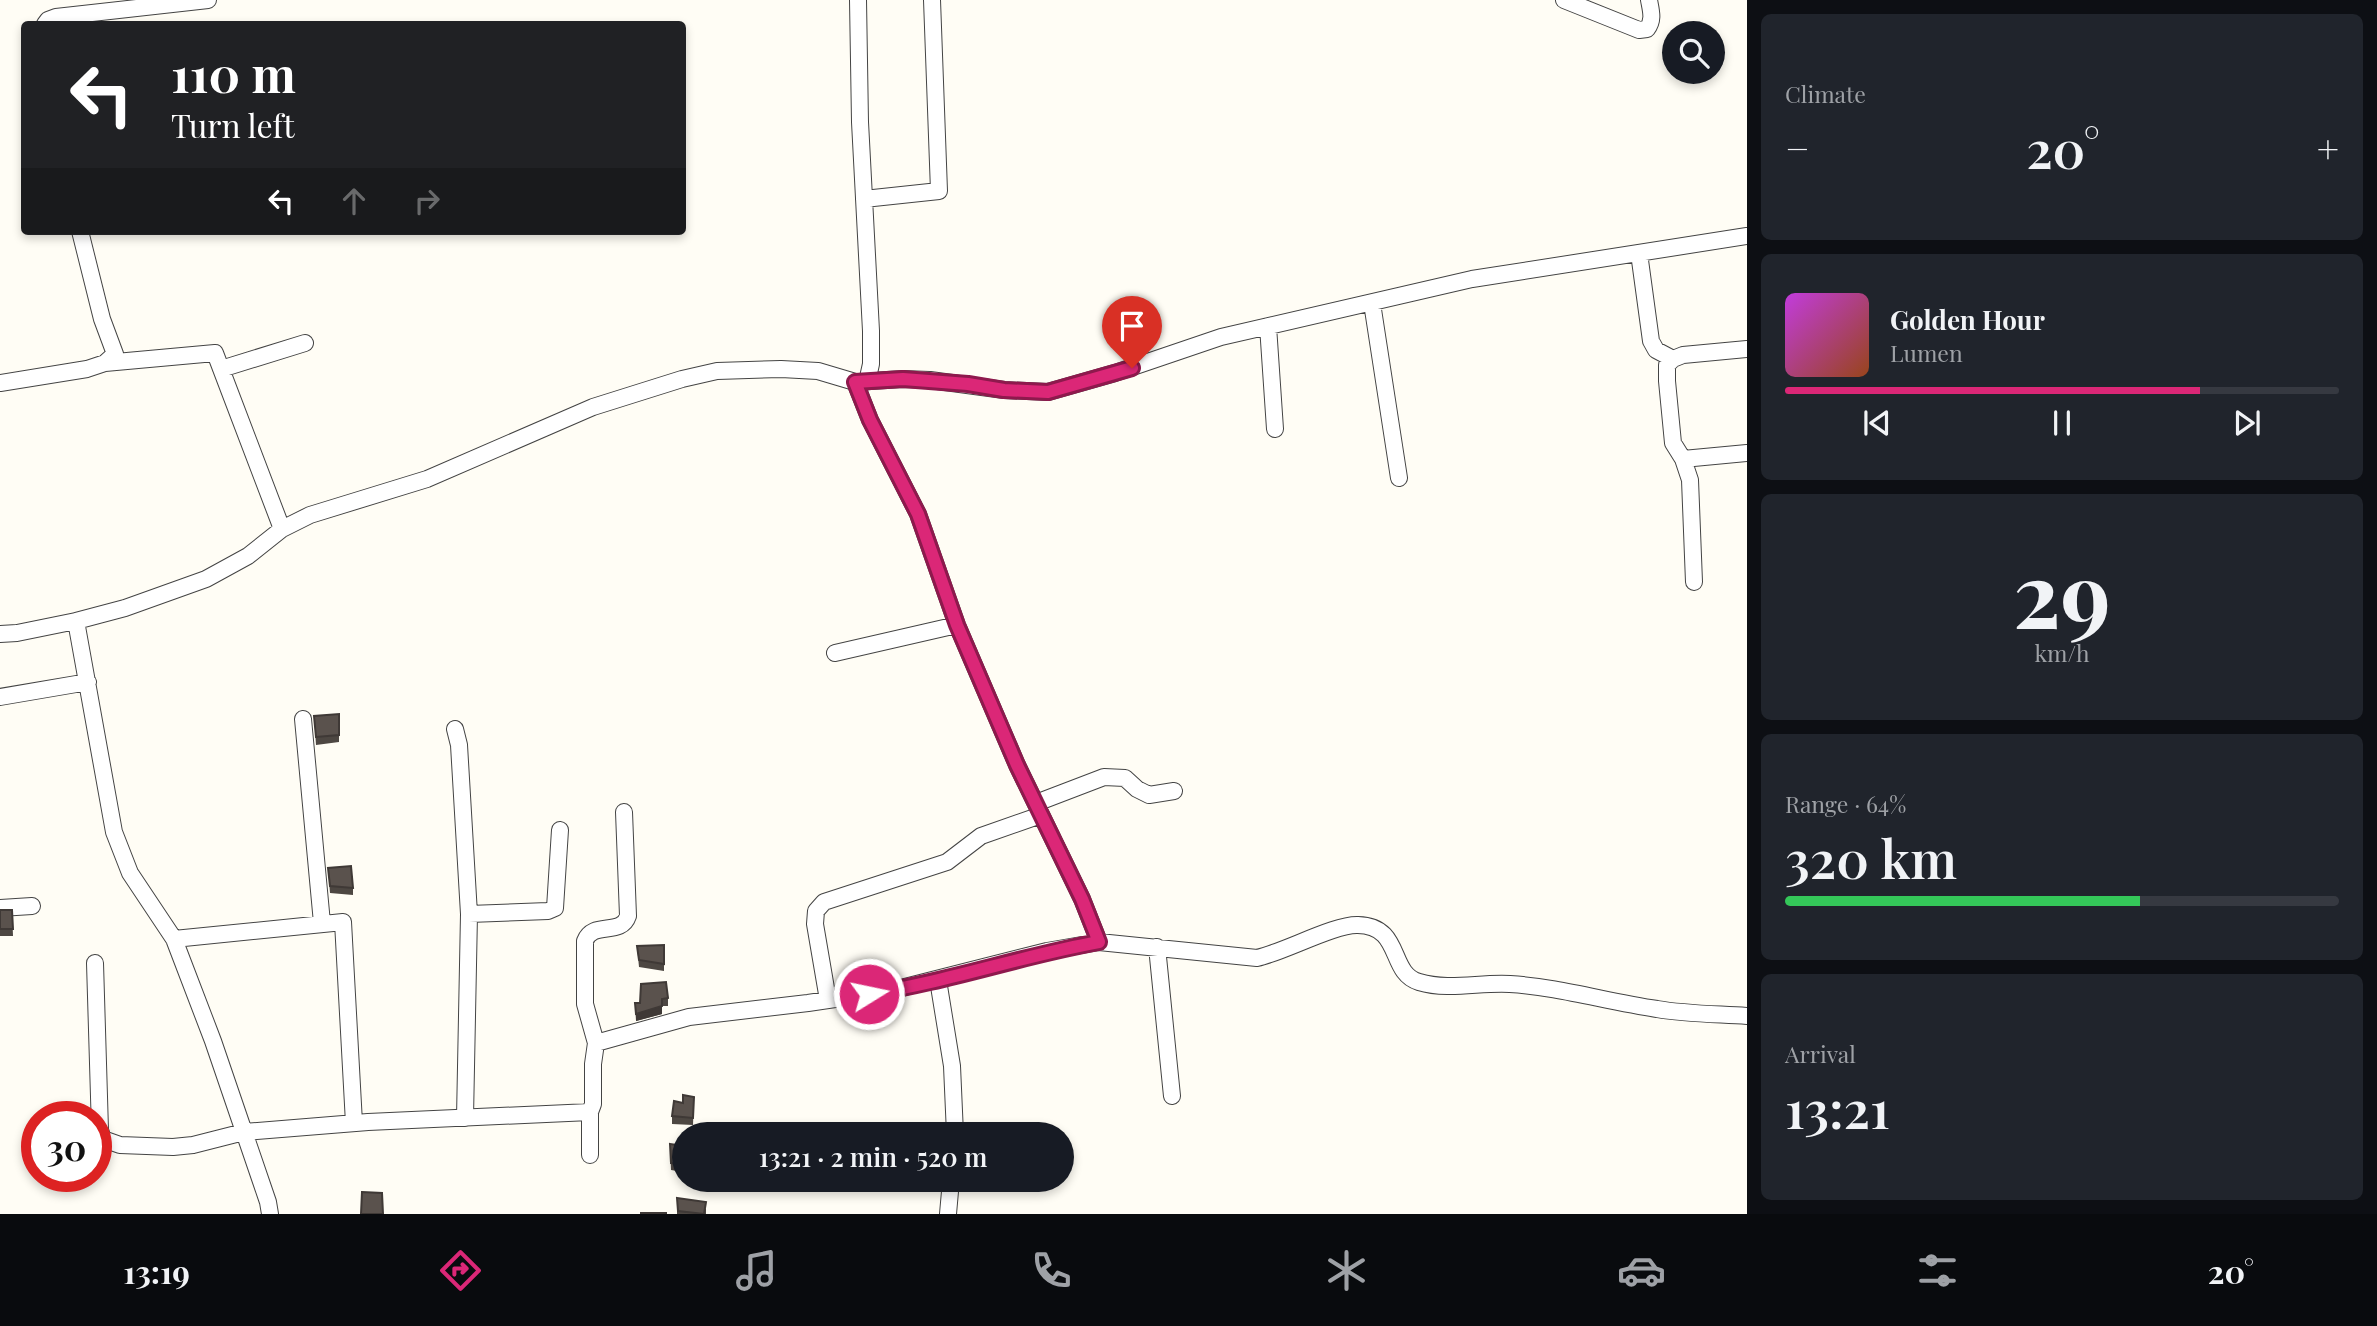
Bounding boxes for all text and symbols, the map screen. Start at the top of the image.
map controls [1662,21,1725,84]
button: search [1662,21,1725,84]
text: 110 m [171,40,296,105]
icon: left [56,49,147,140]
text: Climate [1785,78,1866,109]
text: Turn left [171,103,295,146]
text: 20° [2026,113,2100,182]
text: − [1785,122,1810,173]
text: + [2317,122,2339,173]
icon: left [262,182,300,220]
icon: ahead [335,182,373,220]
icon: right [408,182,446,220]
pin [1102,296,1162,368]
text: Golden Hour [1890,302,2045,337]
icon: arrive [1113,307,1151,345]
text: Lumen [1890,337,1963,368]
icon: previous [1858,404,1896,442]
icon: pause [2043,404,2081,442]
icon: next [2228,404,2266,442]
text: 29 [2013,531,2111,652]
text: km/h [2034,637,2090,668]
text: Range · 64% [1785,788,1906,819]
text: 320 km [1785,823,1957,892]
position arrow [832,957,906,1031]
text: Arrival [1785,1038,1856,1069]
text: 13:21 [1785,1073,1890,1142]
speed limit sign: 30 [21,1101,112,1192]
text: 13:21 · 2 min · 520 m [759,1139,987,1174]
icon: directions [436,1246,485,1295]
icon: music [732,1246,781,1295]
icon: phone [1027,1246,1076,1295]
icon: climate [1322,1246,1371,1295]
icon: car [1617,1246,1666,1295]
icon: filters [1913,1246,1962,1295]
text: 13:19 [123,1249,190,1292]
text: 20° [2208,1249,2254,1292]

